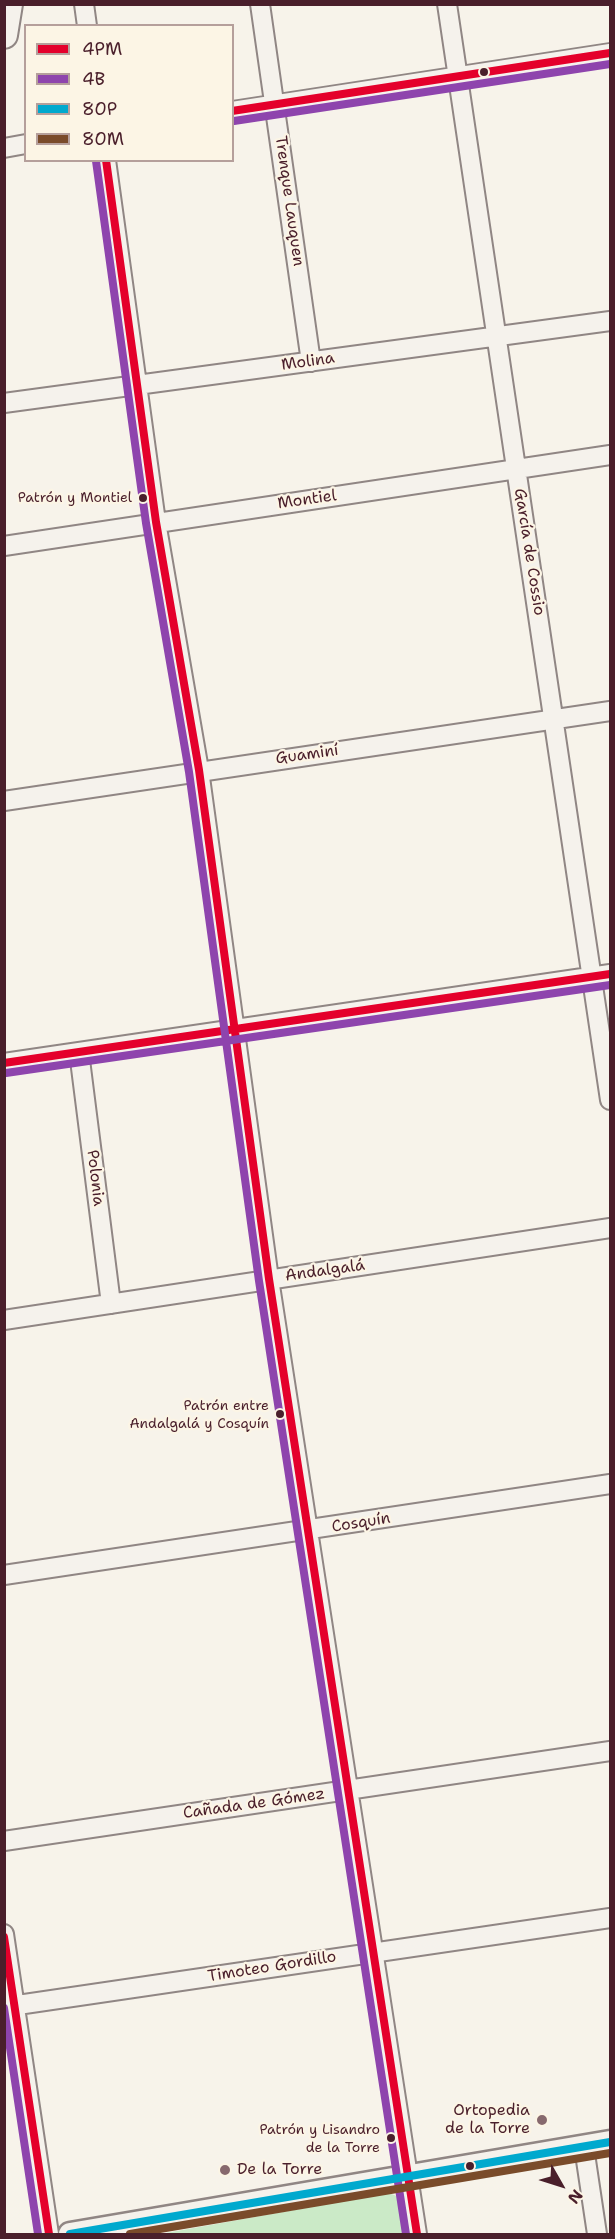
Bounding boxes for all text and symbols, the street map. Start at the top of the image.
legend [24,24,234,162]
text: 4PM [82,37,122,61]
unlabelled marker [478,66,490,78]
text: 4B [82,67,105,91]
text: 80P [82,97,117,121]
text: 80M [82,127,124,151]
street label: Trenque Lauquen [270,135,308,267]
street label: Molina [280,349,336,375]
street label: Montiel [276,486,338,514]
street label: García de Cossio [509,487,549,617]
place label: Patrón y Montiel [18,490,132,506]
marker: Patrón y Montiel [137,492,149,504]
street label: Guaminí [274,741,340,769]
street label: Polonia [82,1149,108,1207]
street label: Andalgalá [284,1256,366,1286]
place label: Patrón entre Andalgalá y Cosquín [129,1398,269,1430]
marker: Patrón entre Andalgalá y Cosquín [274,1408,286,1420]
street label: Cosquín [330,1509,392,1537]
street label: Cañada de Gómez [182,1785,326,1823]
street label: Timoteo Gordillo [206,1947,338,1987]
place label: Ortopedia de la Torre [445,2101,530,2139]
marker: Ortopedia de la Torre [535,2113,549,2127]
place label: Patrón y Lisandro de la Torre [260,2122,380,2154]
marker: Patrón y Lisandro de la Torre [385,2132,397,2144]
north arrow [531,2155,591,2215]
place label: De la Torre [237,2160,322,2180]
unlabelled marker [464,2160,476,2172]
marker: De la Torre [218,2163,232,2177]
text: N [563,2185,588,2208]

